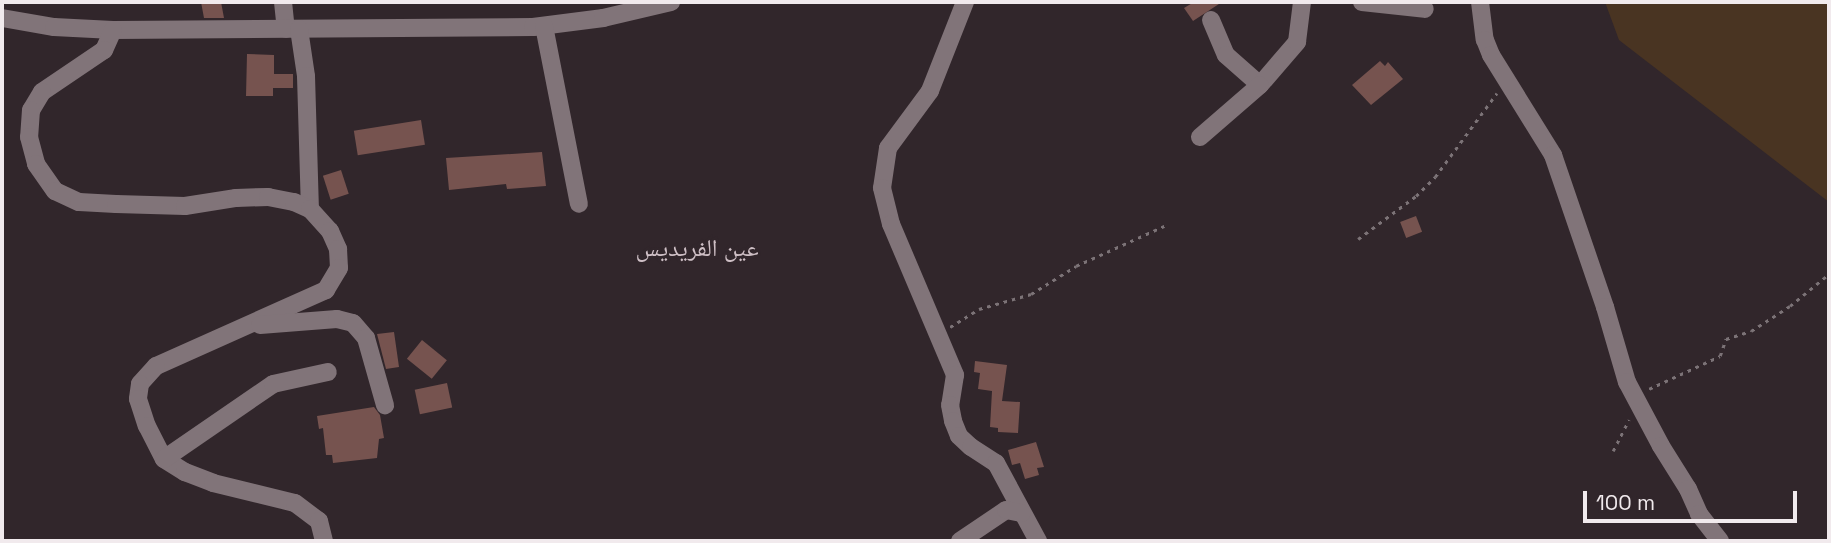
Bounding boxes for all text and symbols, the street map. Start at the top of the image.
district label: عين الفريديس [636,234,758,262]
scale bar [1586,476,1800,520]
text: 100 m [1596,489,1655,516]

